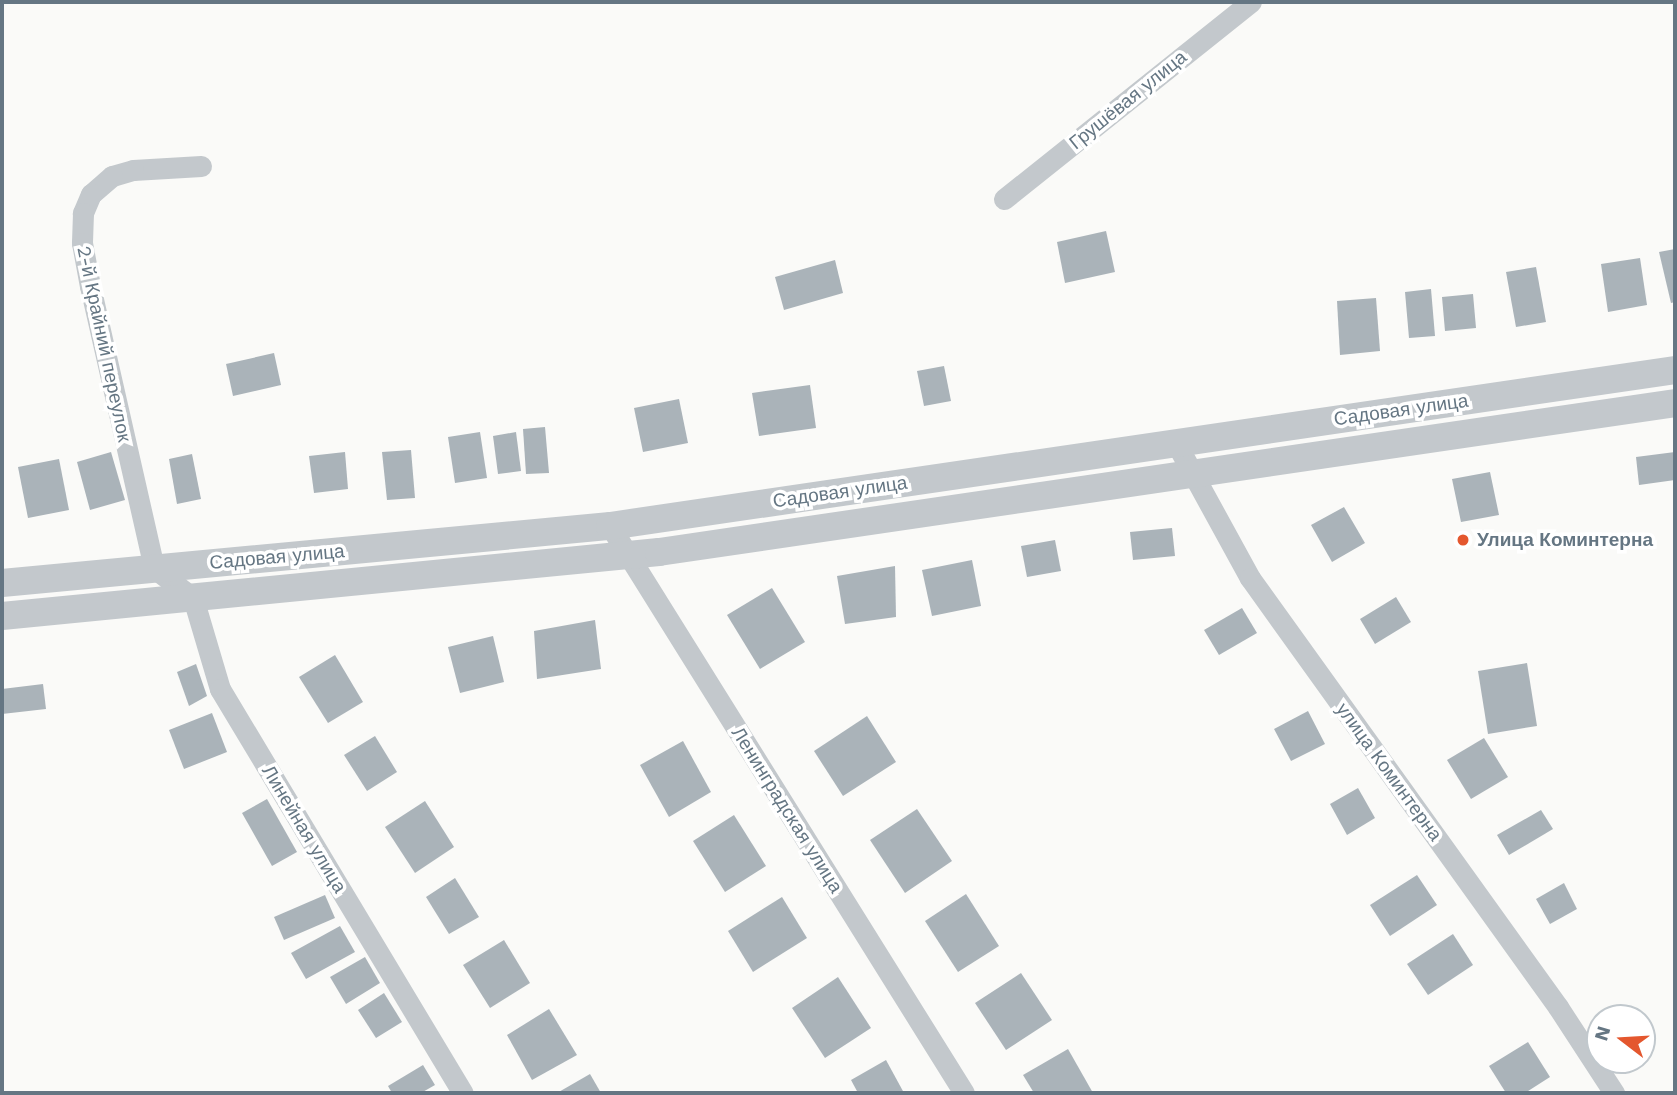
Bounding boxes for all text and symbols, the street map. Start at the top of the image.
street label: Грушёвая улица [1065,46,1191,154]
street label: 2-й Крайний переулок [72,244,136,444]
street label: Садовая улица [1332,389,1470,431]
street label: Садовая улица [771,471,909,513]
place label: Улица Коминтерна [1477,529,1653,551]
marker: Улица Коминтерна [1455,532,1471,548]
street label: Садовая улица [208,540,346,574]
street label: улица Коминтерна [1331,698,1447,846]
street label: Ленинградская улица [727,723,847,897]
street label: Линейная улица [257,761,351,897]
north arrow [1586,1004,1656,1074]
text: N [1589,1023,1615,1043]

